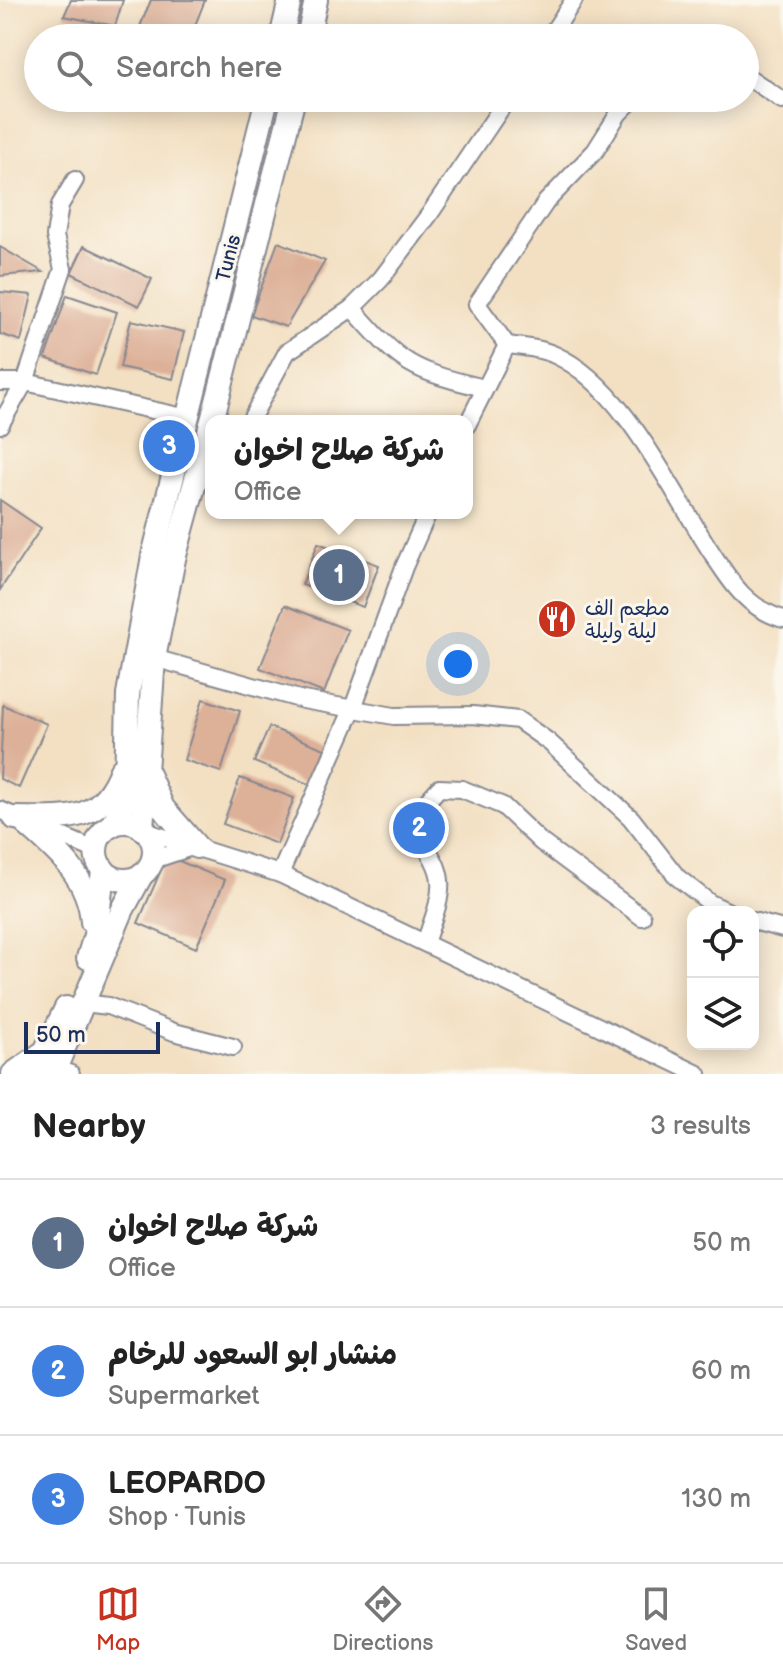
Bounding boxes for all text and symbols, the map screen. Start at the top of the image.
search box [24,24,759,112]
icon: search [52,46,96,90]
text: Search here [116,50,282,86]
street label: Tunis [212,232,246,284]
popup [205,415,473,519]
pin: 3 [143,416,195,476]
text: شركة صلاح اخوان [234,433,444,469]
text: Office [234,477,301,508]
pin: 1 [313,545,365,605]
place label: مطعم الف ليلة وليلة [585,597,670,644]
restaurant icon: مطعم الف ليلة وليلة [536,598,578,640]
your location [438,644,478,684]
pin: 2 [393,798,445,858]
map controls [687,906,759,1050]
button: locate [687,906,759,978]
button: layers [687,978,759,1050]
scale bar [24,1018,160,1054]
text: 50 m [36,1022,86,1049]
text: Nearby [32,1106,146,1147]
text: 3 results [650,1111,751,1142]
text: شركة صلاح اخوان [108,1209,319,1245]
text: 1 [53,1228,63,1259]
text: 50 m [692,1228,751,1259]
text: Office [108,1253,176,1284]
text: منشار ابو السعود للرخام [108,1337,397,1373]
text: 2 [50,1356,66,1387]
text: 60 m [691,1356,751,1387]
text: Supermarket [108,1381,259,1412]
text: LEOPARDO [108,1466,266,1502]
text: 3 [50,1484,66,1515]
text: 130 m [681,1484,751,1515]
text: Shop · Tunis [108,1502,246,1533]
tab: Map [96,1582,140,1657]
tab: Directions [332,1582,433,1657]
tab: Saved [625,1582,687,1657]

